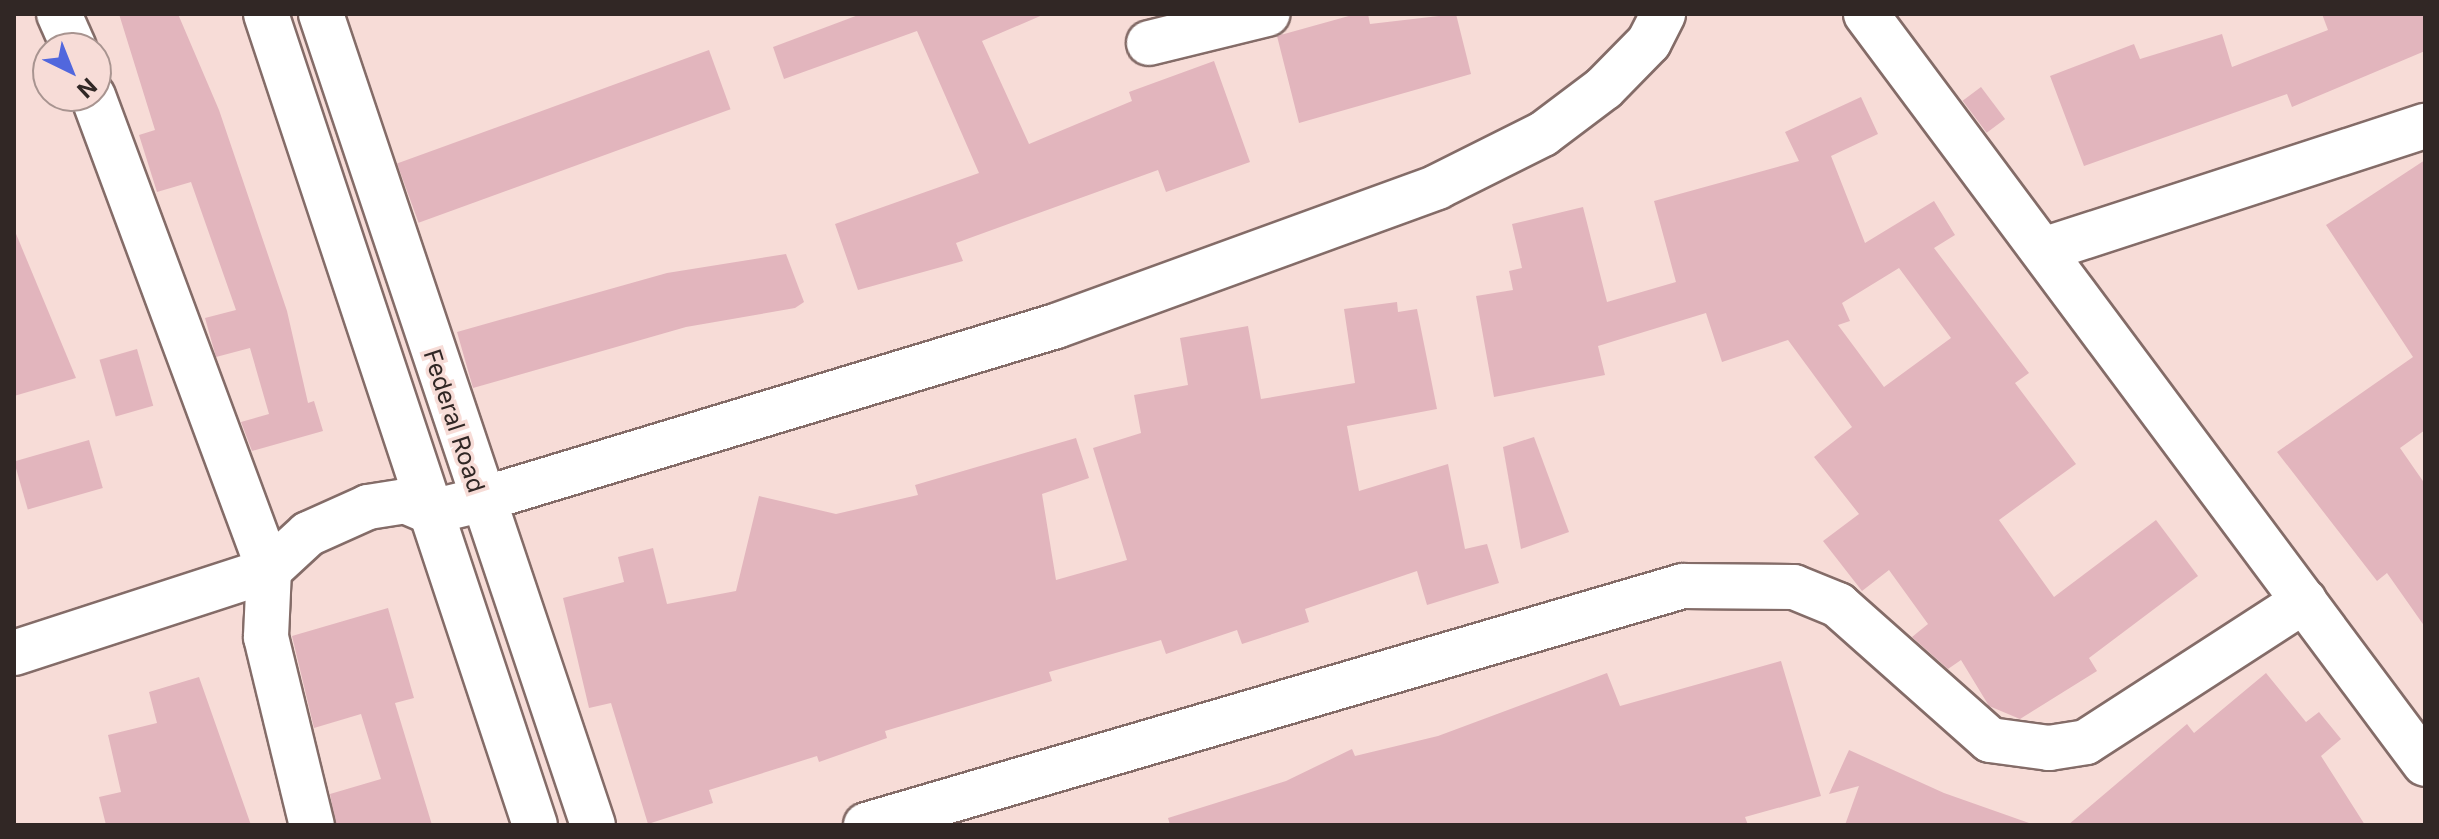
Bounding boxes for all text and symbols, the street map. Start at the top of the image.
north arrow [32,32,112,112]
text: N [72,73,102,103]
street label: Federal Road [417,346,491,496]

